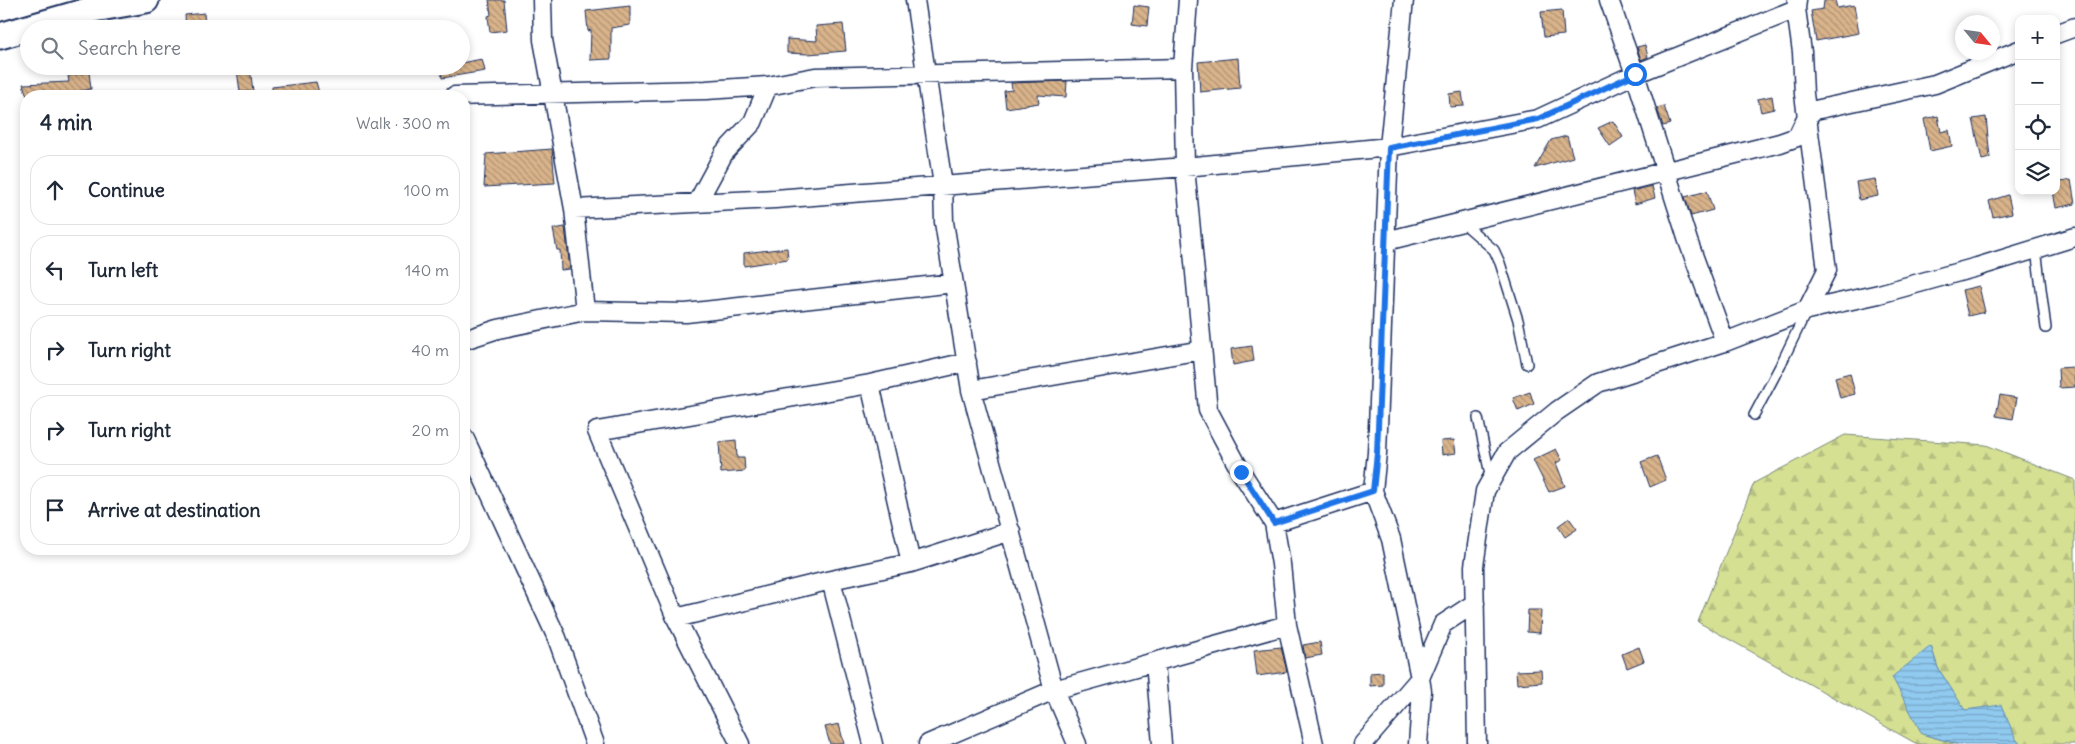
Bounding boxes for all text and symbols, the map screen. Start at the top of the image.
north arrow [1955,15,2000,60]
map controls [2015,15,2060,195]
button: + [2015,15,2060,60]
search box [20,20,470,75]
icon: search [38,34,66,62]
text: Search here [78,36,181,60]
button: − [2015,60,2060,105]
route start [1624,63,1647,86]
button: locate [2015,105,2060,150]
text: 4 min [40,109,92,136]
text: Walk · 300 m [356,113,450,133]
button: layers [2015,150,2060,195]
icon: ahead [41,176,69,204]
text: Continue [88,178,165,202]
text: 100 m [404,180,449,200]
icon: left [41,256,69,284]
text: Turn left [88,258,158,282]
text: 140 m [405,260,449,280]
icon: right [41,336,69,364]
text: Turn right [88,338,171,362]
text: 40 m [411,340,449,360]
icon: right [41,416,69,444]
text: Turn right [88,418,171,442]
text: 20 m [412,420,449,440]
route end [1230,461,1253,484]
icon: arrive [41,496,69,524]
text: Arrive at destination [88,498,261,522]

